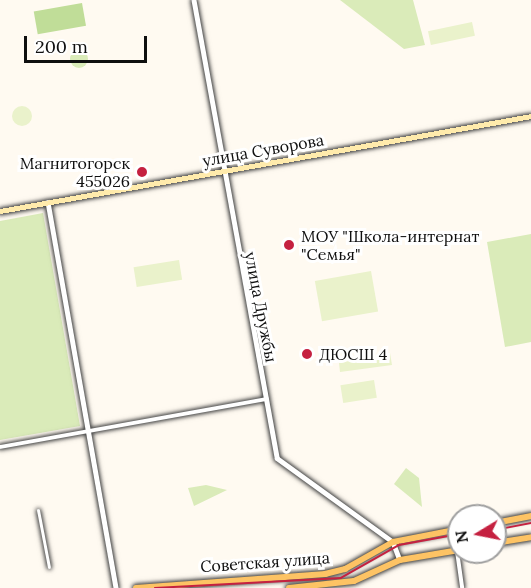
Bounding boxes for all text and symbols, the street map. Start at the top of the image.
scale bar [27,24,150,62]
text: 200 m [35,35,88,58]
street label: улица Суворова [201,130,325,170]
place label: Магнитогорск 455026 [20,153,130,191]
marker: Магнитогорск 455026 [135,165,149,179]
place label: МОУ "Школа-интернат "Семья" [301,226,479,264]
marker: МОУ "Школа-интернат "Семья" [282,238,296,252]
street label: улица Дружбы [241,250,281,364]
place label: ДЮСШ 4 [319,344,387,364]
marker: ДЮСШ 4 [300,347,314,361]
north arrow [447,504,507,564]
text: N [450,529,472,545]
street label: Советская улица [200,548,330,576]

